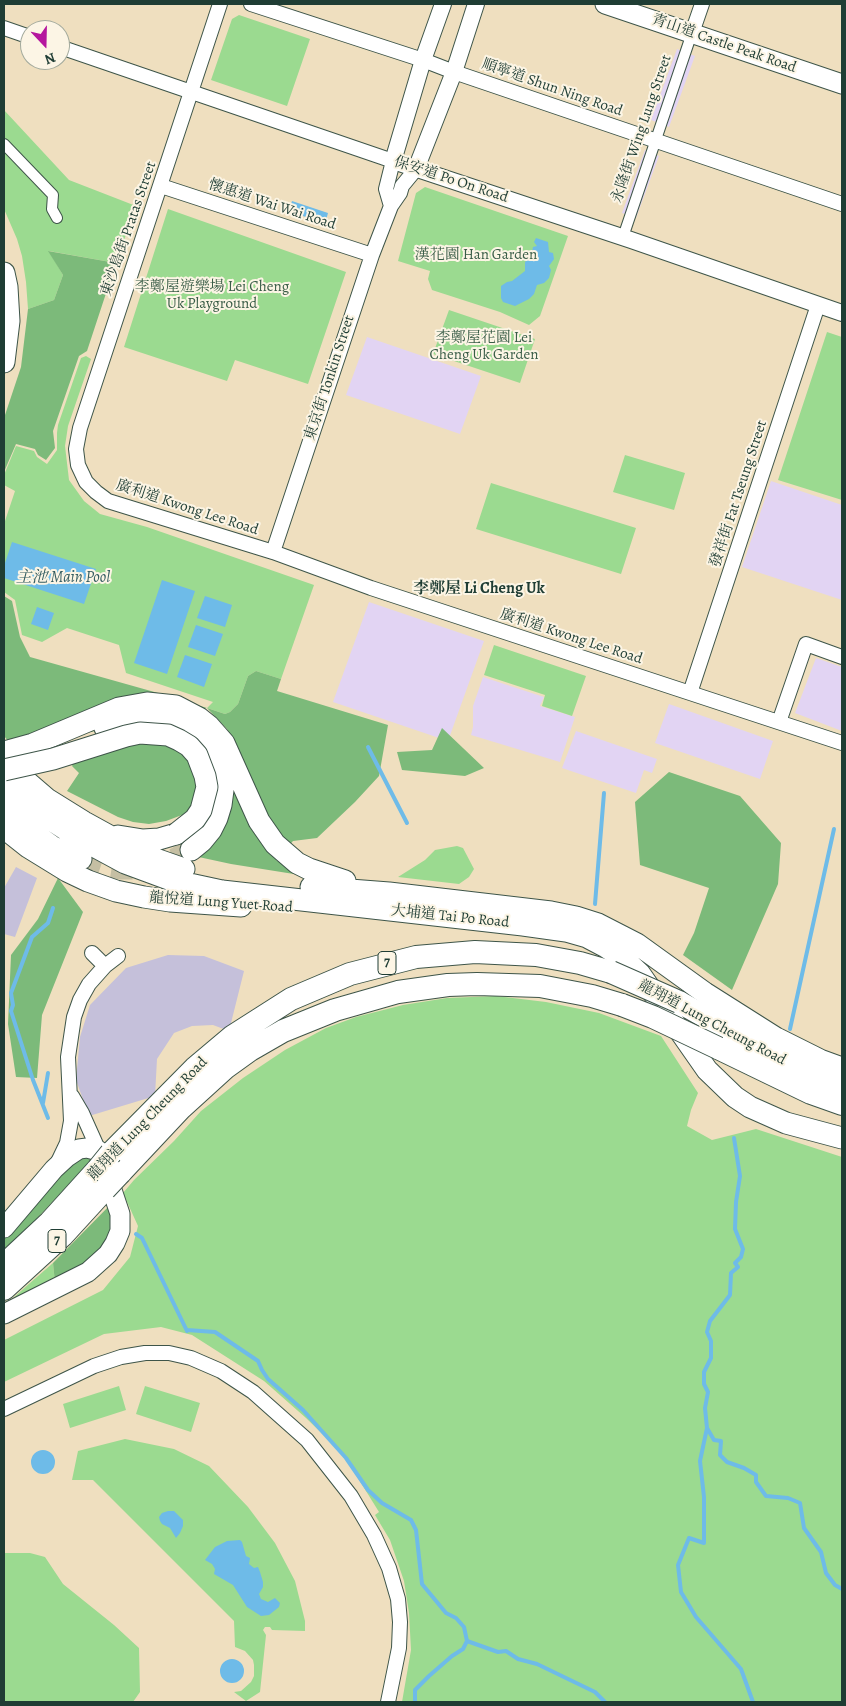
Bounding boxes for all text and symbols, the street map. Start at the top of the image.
street label: 青山道 Castle Peak Road [649,11,799,77]
north arrow [20,20,70,70]
text: N [42,48,58,69]
street label: 永隆街 Wing Lung Street [608,53,676,205]
street label: 順寧道 Shun Ning Road [479,55,625,121]
street label: 保安道 Po On Road [392,153,510,207]
street label: 東沙島街 Pratas Street [97,159,161,299]
street label: 懷惠道 Wai Wai Road [206,176,338,234]
park label: 漢花園 Han Garden [415,246,537,264]
park label: 李鄭屋遊樂場 Lei Cheng Uk Playground [135,278,289,313]
street label: 東京街 Tonkin Street [301,313,359,443]
park label: 李鄭屋花園 Lei Cheng Uk Garden [430,329,538,364]
street label: 發祥街 Fat Tseung Street [707,418,771,570]
street label: 廣利道 Kwong Lee Road [114,476,260,540]
water label: 主池 Main Pool [16,568,110,588]
district label: 李鄭屋 Li Cheng Uk [413,579,545,599]
street label: 廣利道 Kwong Lee Road [498,605,644,669]
street label: 龍悅道 Lung Yuet Road [149,889,293,917]
street label: 大埔道 Tai Po Road [390,902,510,932]
road number: 7 [378,951,396,974]
street label: 龍翔道 Lung Cheung Road [635,976,789,1070]
street label: 龍翔道 Lung Cheung Road [84,1054,212,1184]
road number: 7 [48,1230,66,1252]

